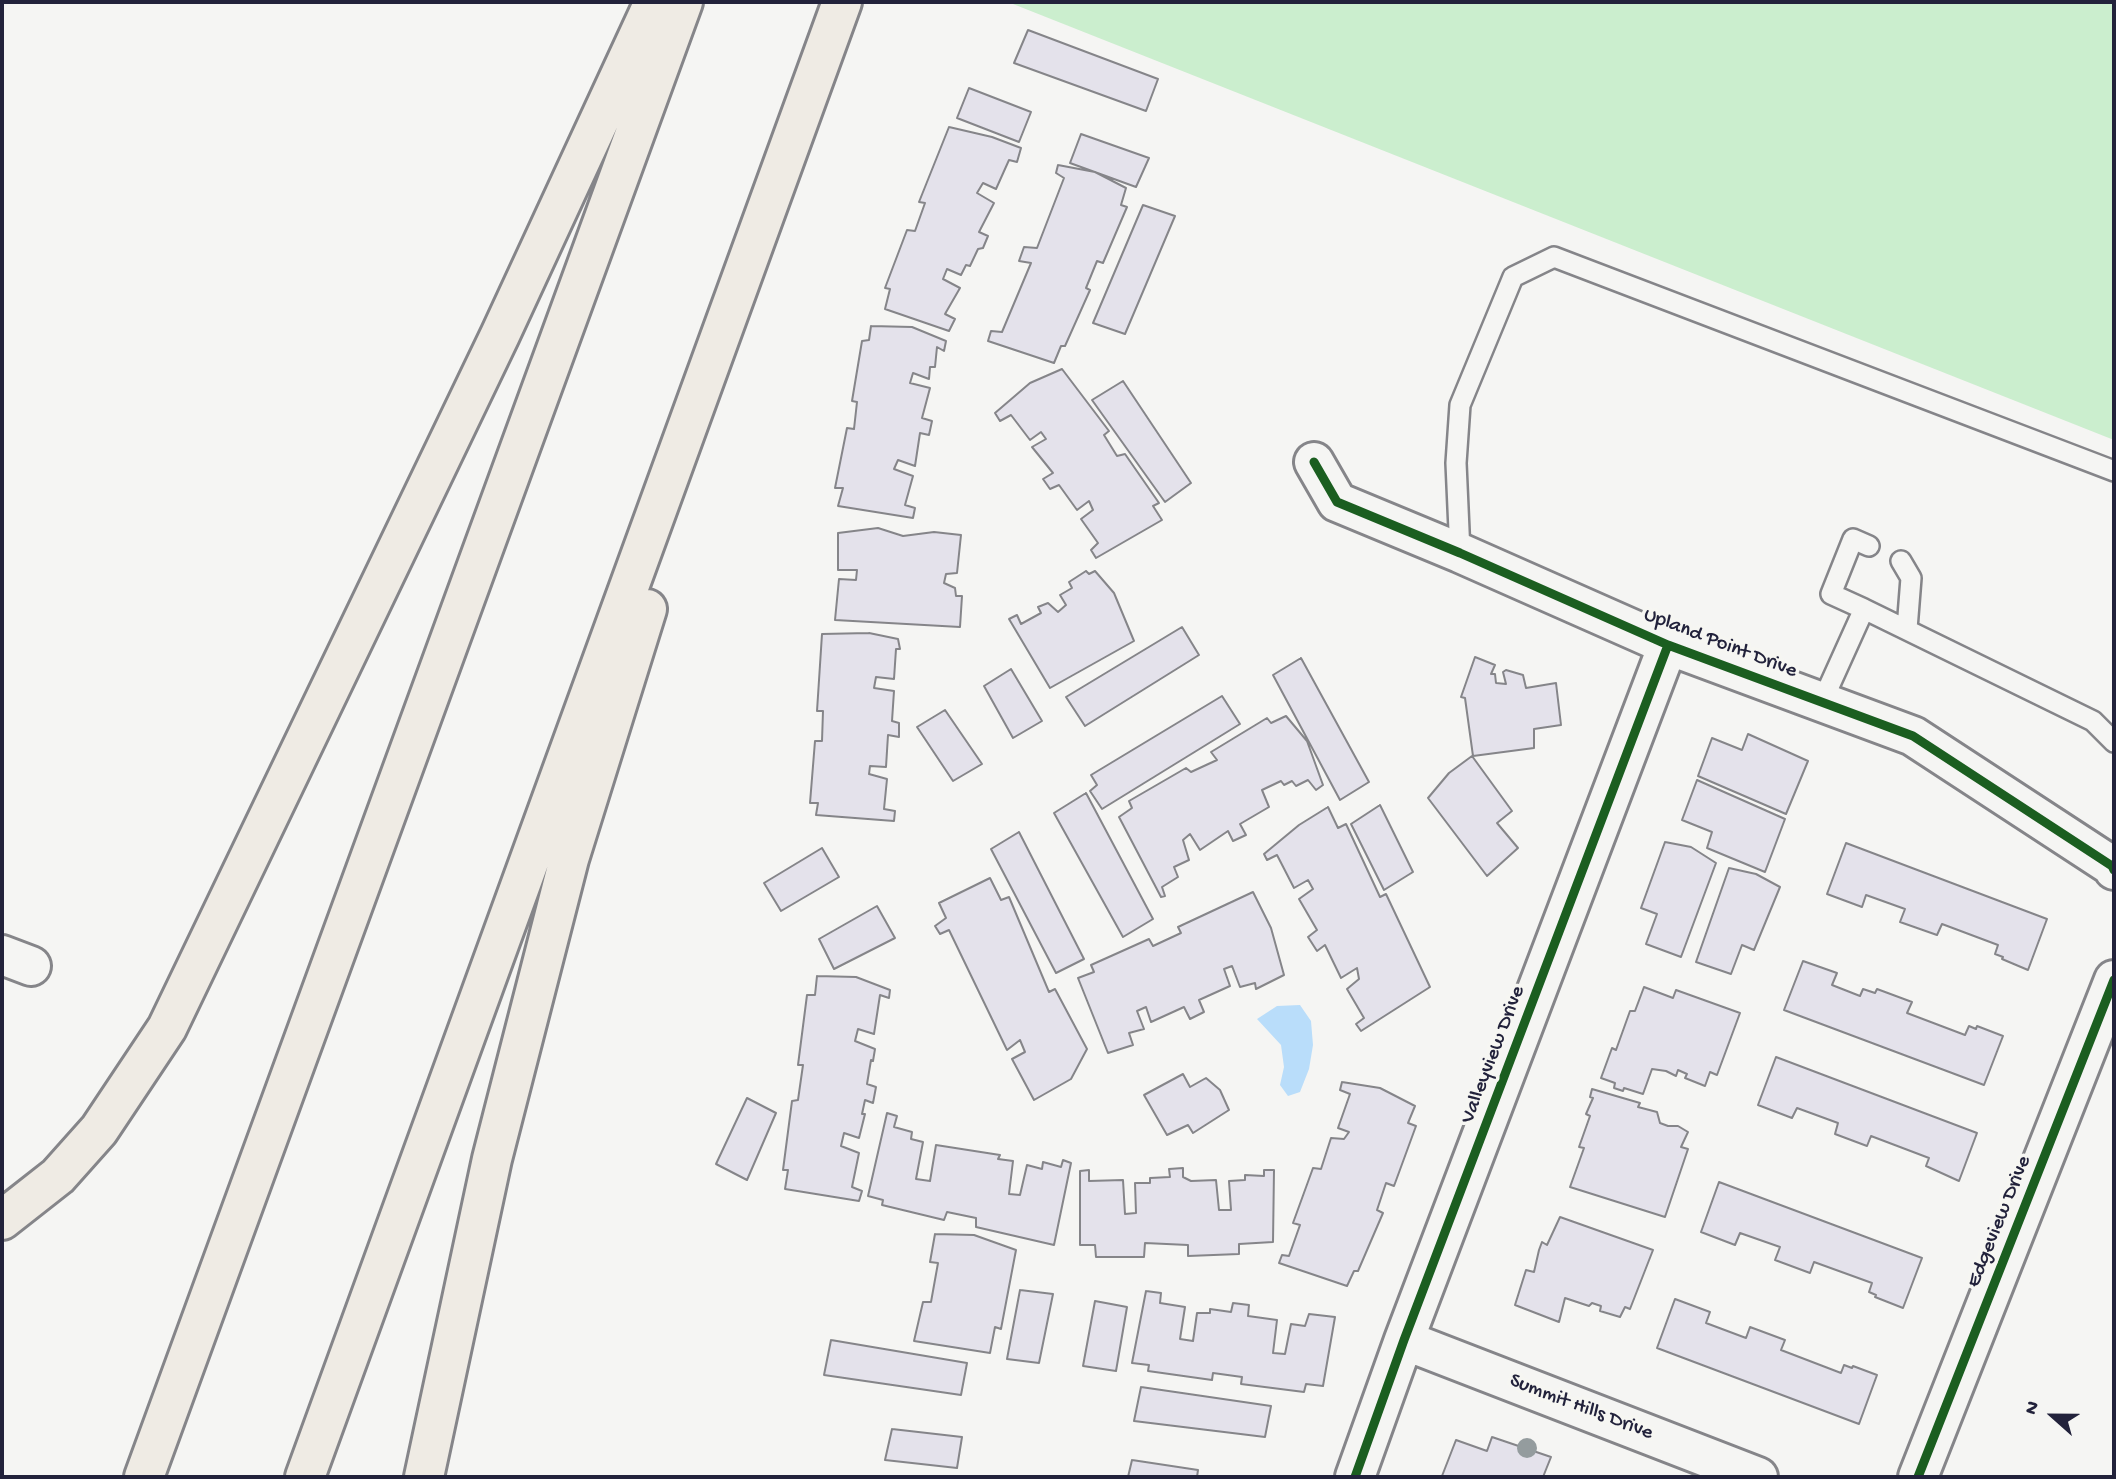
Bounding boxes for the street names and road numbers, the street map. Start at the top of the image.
street label: Upland Point Drive [1640,603,1800,685]
street label: Valleyview Drive [1456,983,1532,1127]
street label: Edgeview Drive [1962,1152,2038,1292]
street label: Summit Hills Drive [1506,1369,1656,1447]

